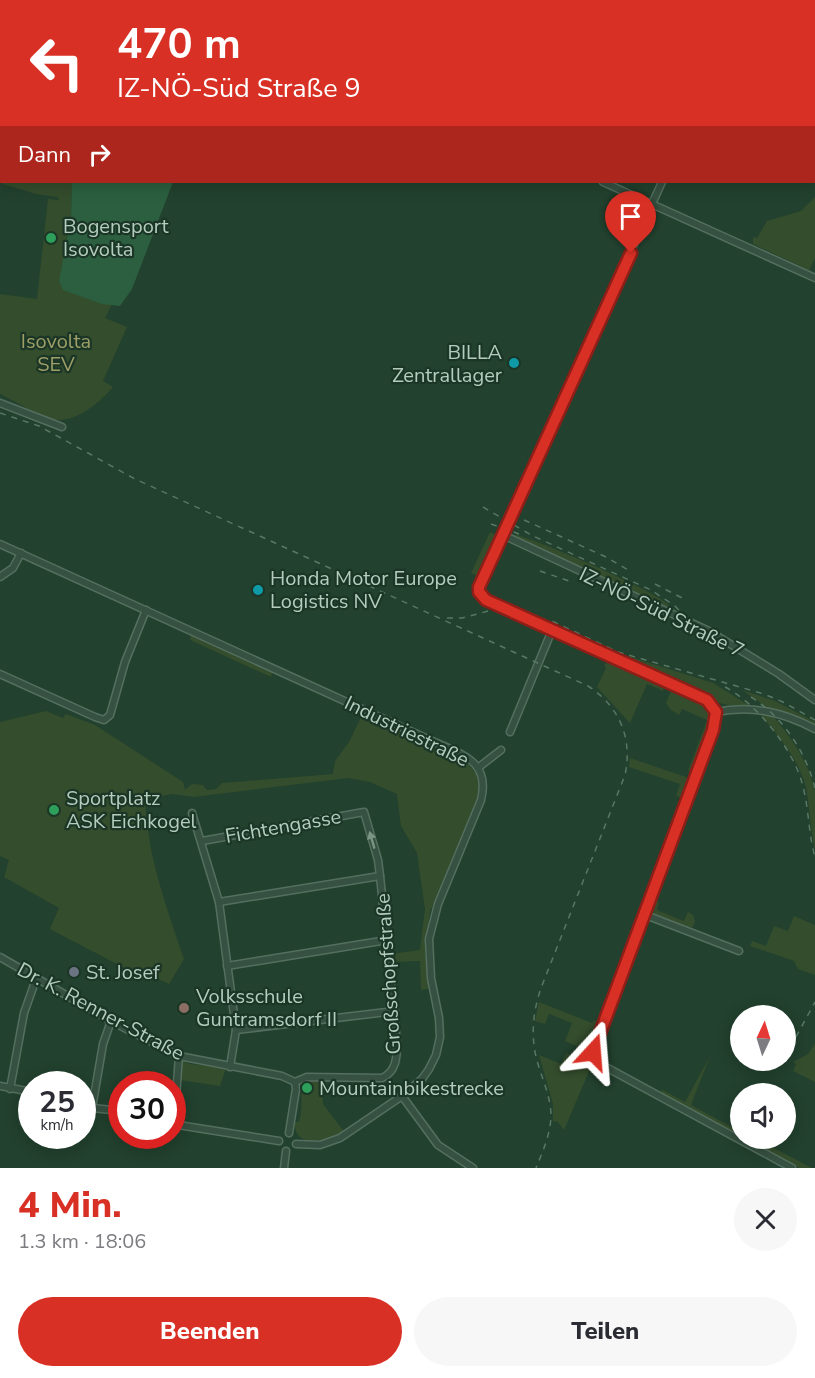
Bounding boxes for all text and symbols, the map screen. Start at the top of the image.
text: 470 m [117,16,241,73]
icon: left [18,24,96,102]
text: IZ-NÖ-Süd Straße 9 [117,70,361,107]
icon: right [83,138,116,171]
text: Dann [18,140,71,170]
pin [605,191,656,253]
icon: arrive [614,200,647,233]
place label: Bogensport Isovolta [63,213,169,263]
marker: Bogensport Isovolta [44,231,58,245]
park label: Isovolta SEV [21,328,91,378]
place label: BILLA Zentrallager [392,339,502,389]
marker: BILLA Zentrallager [507,356,521,370]
street label: IZ-NÖ-Süd Straße 7 [575,561,749,664]
place label: Honda Motor Europe Logistics NV [270,565,457,615]
marker: Honda Motor Europe Logistics NV [251,583,265,597]
street label: Industriestraße [340,690,474,773]
place label: Sportplatz ASK Eichkogel [66,785,197,835]
marker: Sportplatz ASK Eichkogel [47,803,61,817]
street label: Fichtengasse [223,803,343,850]
one-way arrow [367,831,376,849]
street label: Großschopfstraße [369,893,408,1055]
street label: Dr. K. Renner-Straße [13,956,189,1067]
place label: St. Josef [86,959,160,986]
marker: St. Josef [67,965,81,979]
place label: Volksschule Guntramsdorf II [195,983,337,1033]
marker: Volksschule Guntramsdorf II [177,1001,191,1015]
north arrow [730,1005,796,1071]
map controls [730,1005,796,1149]
position arrow [561,1020,625,1084]
speed limit sign: 30 [108,1071,186,1149]
place label: Mountainbikestrecke [319,1075,504,1102]
marker: Mountainbikestrecke [300,1081,314,1095]
text: 25 [39,1082,75,1123]
button: sound [730,1083,796,1149]
text: km/h [40,1115,74,1135]
text: 4 Min. [18,1181,122,1230]
button: close [734,1188,797,1251]
text: 1.3 km · 18:06 [18,1228,146,1255]
button: Beenden [18,1297,402,1366]
button: Teilen [414,1297,797,1366]

